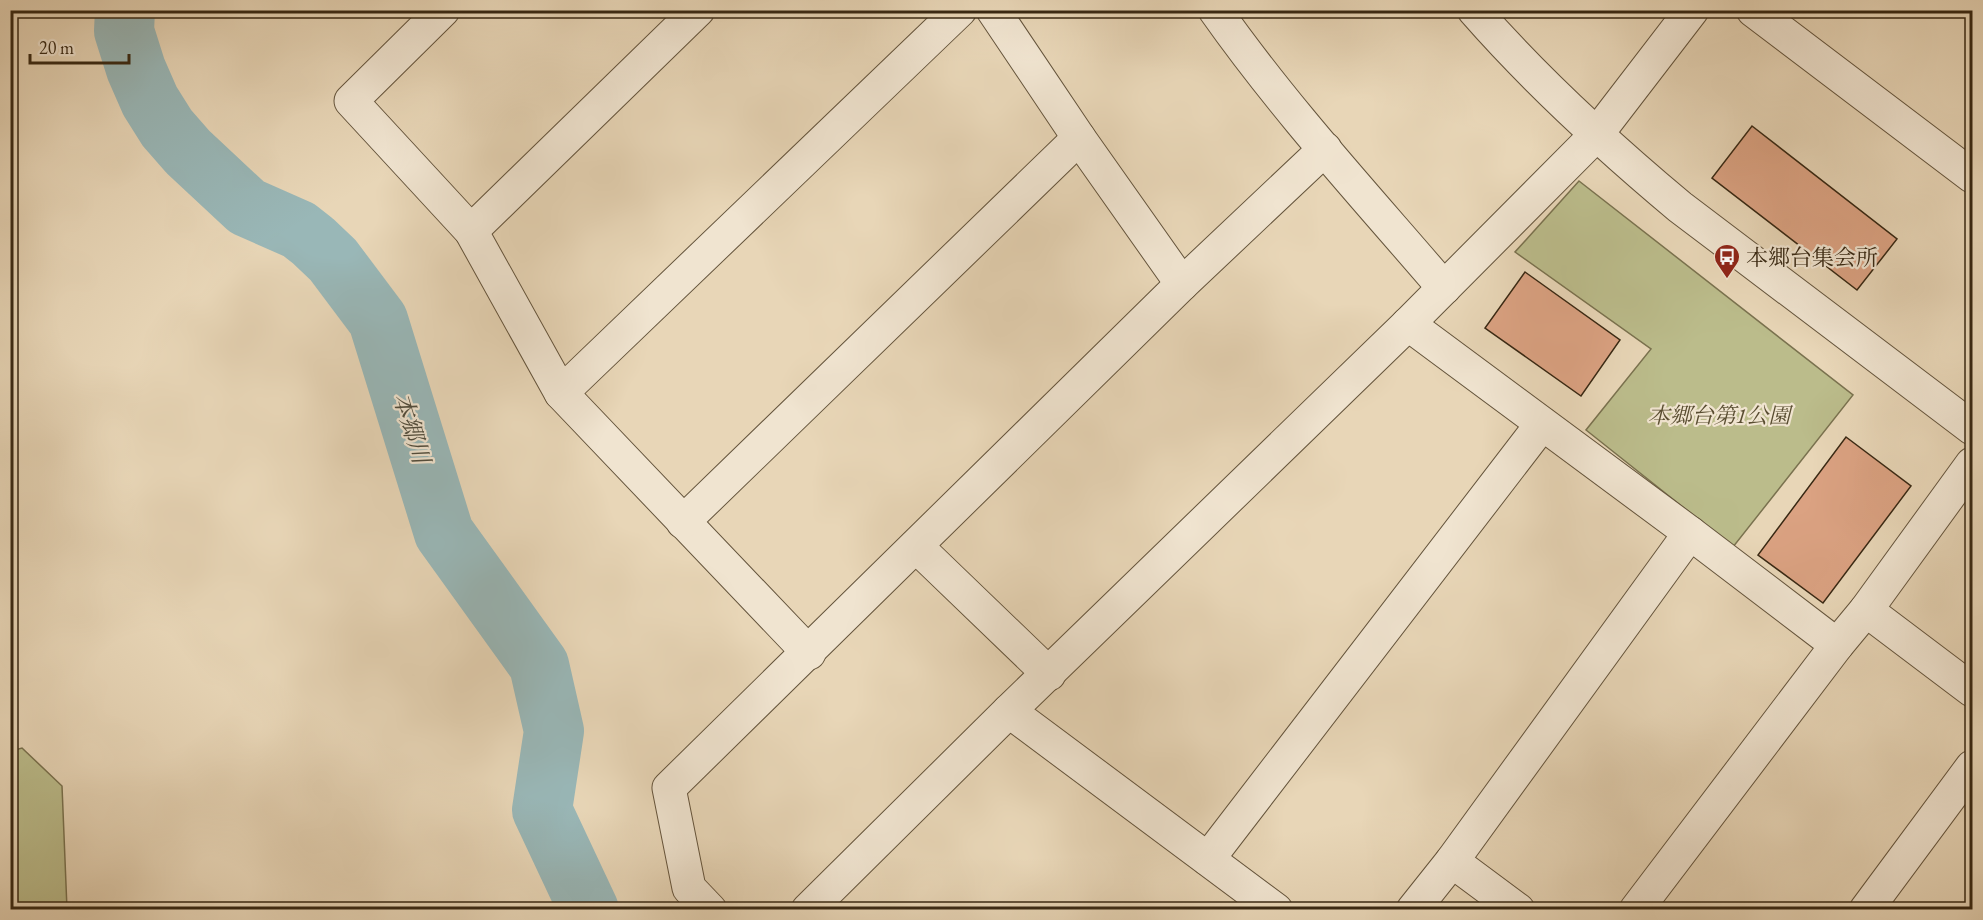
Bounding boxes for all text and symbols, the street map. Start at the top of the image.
scale bar [30,27,129,65]
text: 20 m [39,36,74,59]
bus stop icon: 本郷台集会所 [1712,242,1742,280]
place label: 本郷台集会所 [1746,243,1878,272]
water label: 本郷川 [387,389,438,470]
park label: 本郷台第1公園 [1648,401,1793,430]

